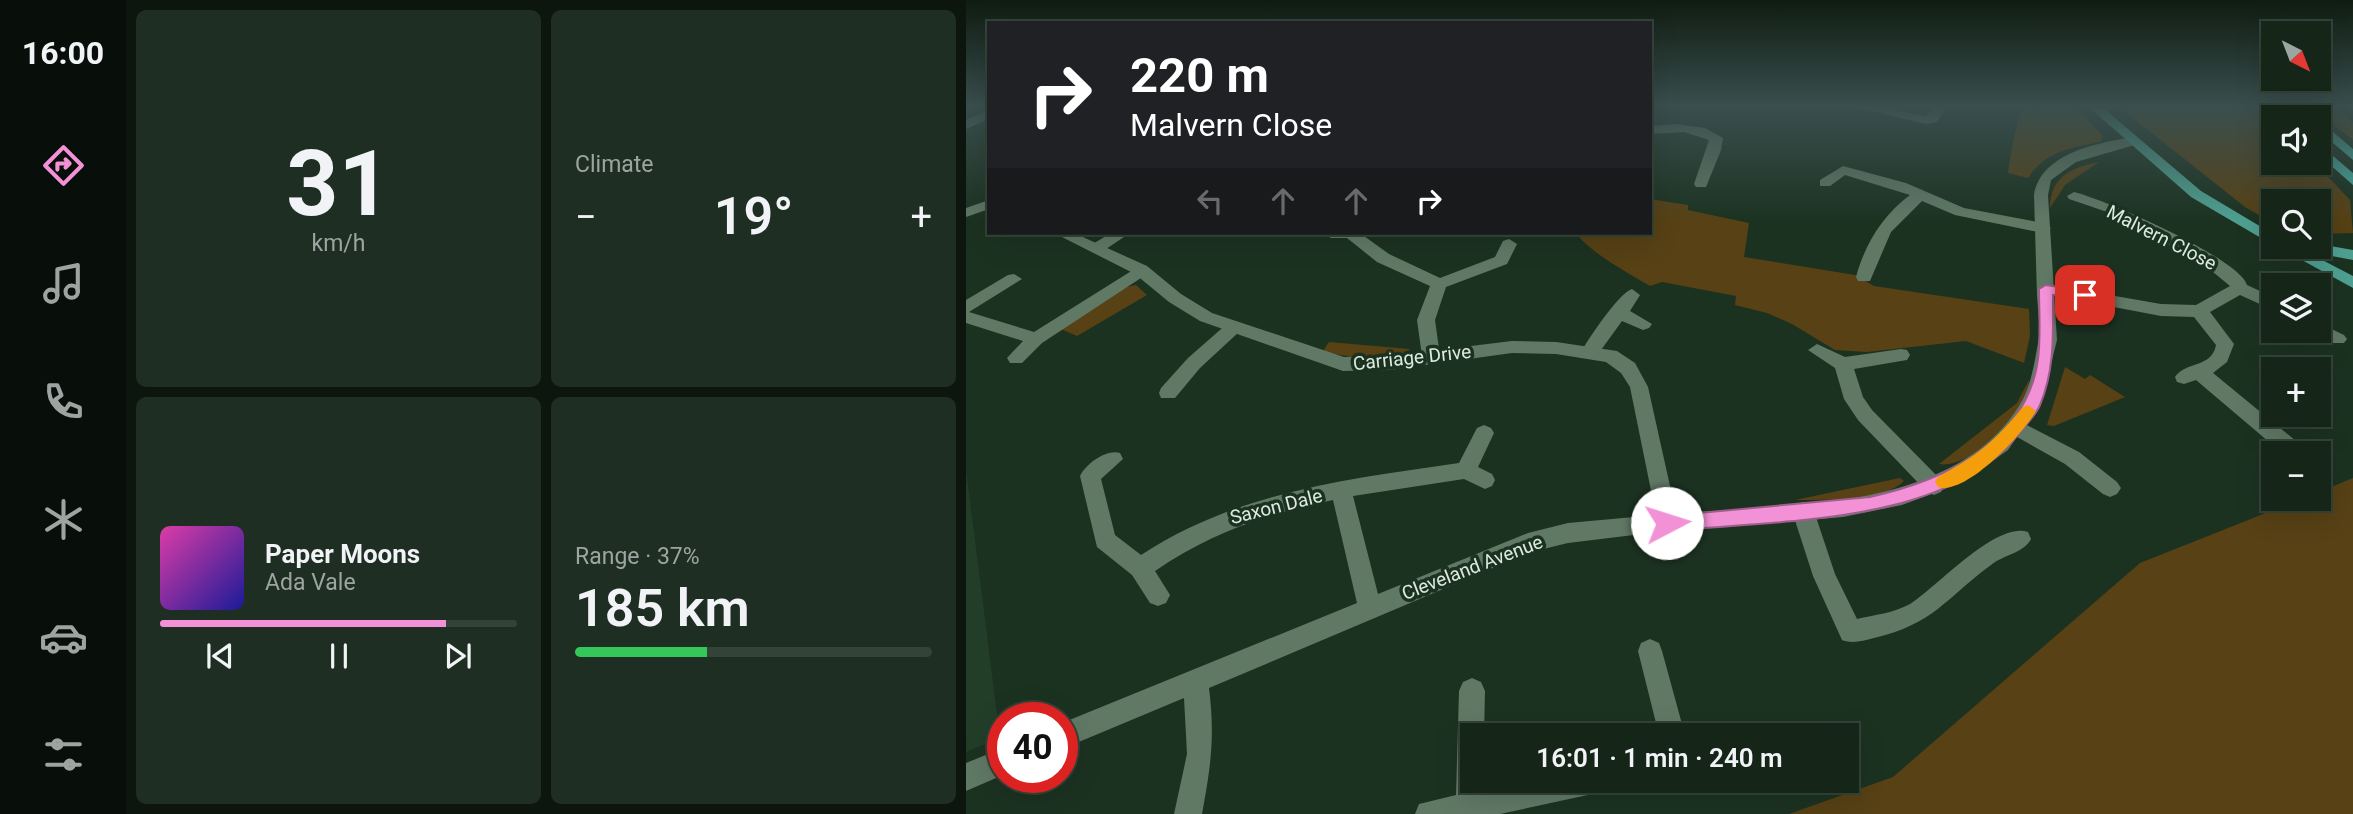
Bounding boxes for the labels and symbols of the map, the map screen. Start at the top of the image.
north arrow [2261,21,2331,91]
street label: Malvern Close [2103,200,2220,275]
pin [2055,265,2115,325]
street label: Carriage Drive [1352,340,1472,375]
street label: Saxon Dale [1228,484,1325,529]
position arrow [1630,486,1704,560]
street label: Cleveland Avenue [1398,530,1546,605]
speed limit sign: 40 [987,702,1078,793]

